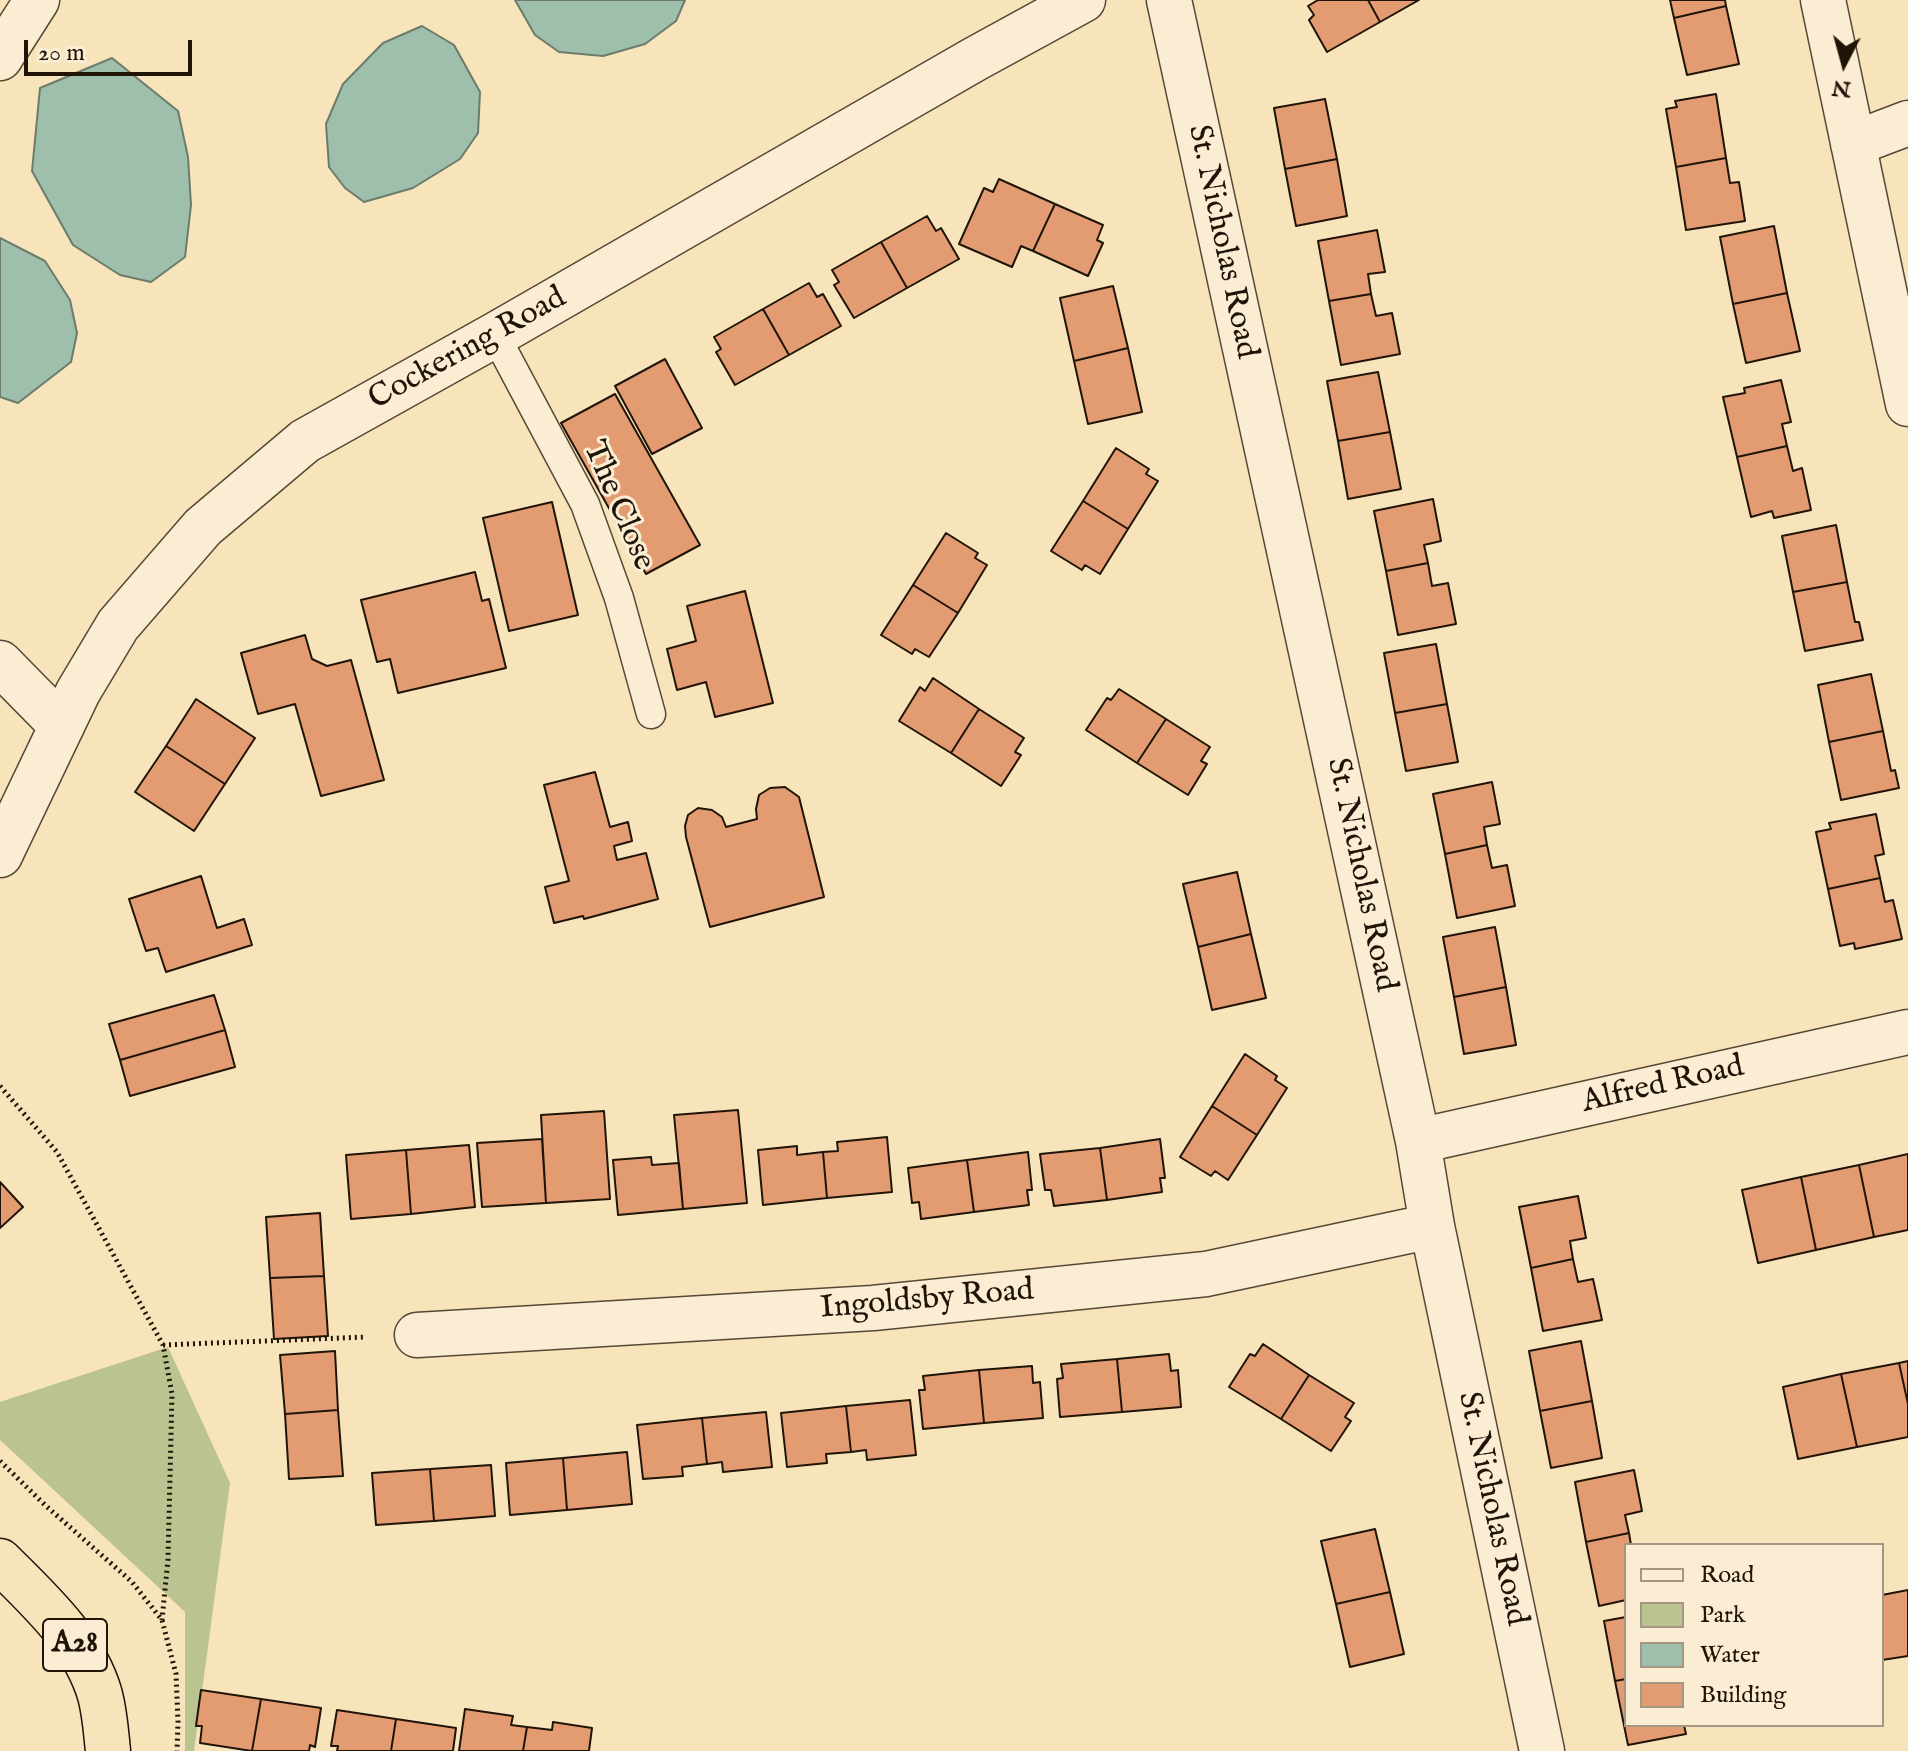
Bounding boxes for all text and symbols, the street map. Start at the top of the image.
scale bar [28,24,196,74]
north arrow [1804,24,1884,104]
text: 20 m [38,38,85,69]
text: N [1831,73,1852,103]
street label: St. Nicholas Road [1177,122,1265,362]
street label: Cockering Road [363,280,573,420]
street label: The Close [573,436,661,576]
street label: St. Nicholas Road [1316,755,1404,995]
street label: Alfred Road [1578,1049,1748,1123]
street label: Ingoldsby Road [819,1273,1035,1329]
street label: St. Nicholas Road [1447,1389,1535,1629]
legend [1624,1543,1884,1727]
text: Road [1700,1560,1754,1591]
text: Park [1700,1600,1746,1631]
road number: A28 [43,1619,107,1671]
text: Water [1700,1640,1760,1671]
text: Building [1700,1680,1786,1711]

